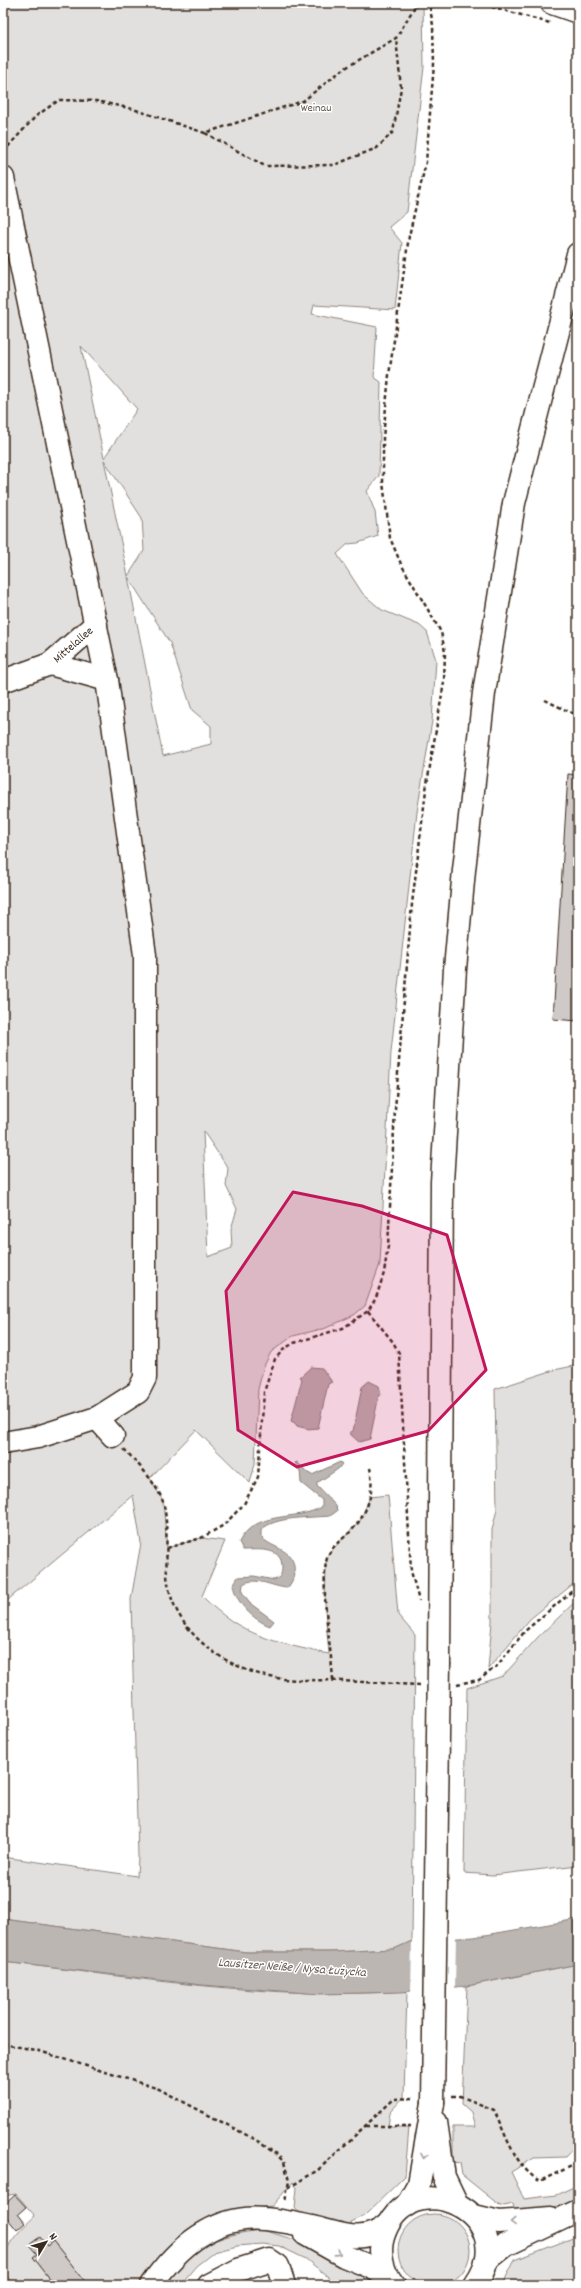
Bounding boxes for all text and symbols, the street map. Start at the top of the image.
park label: Weinau [301,100,331,117]
street label: Mittelallee [50,623,97,668]
water label: Lausitzer Neiße / Nysa Łużycka [217,1954,367,1983]
one-way arrow [420,2153,429,2159]
one-way arrow [510,2217,516,2226]
north arrow [26,2222,66,2262]
text: N [44,2230,61,2245]
one-way arrow [334,2248,341,2256]

